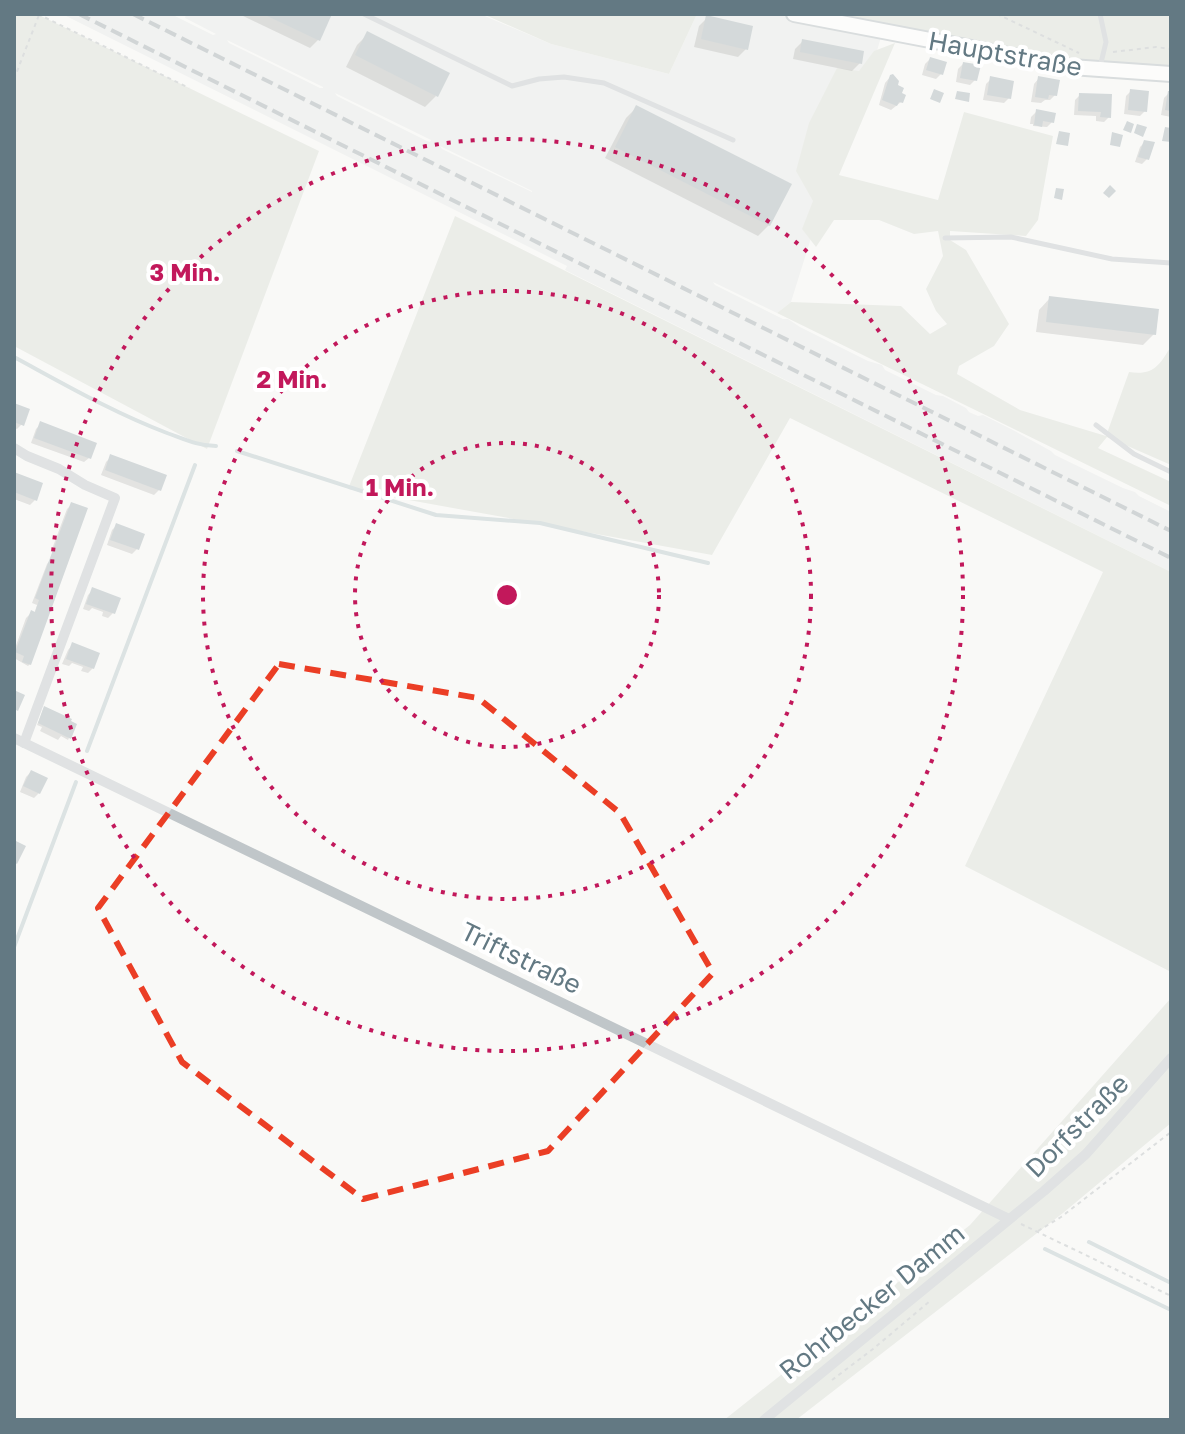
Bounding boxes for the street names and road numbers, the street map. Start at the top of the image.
street label: Hauptstraße [926,25,1084,82]
street label: Triftstraße [456,915,586,1000]
street label: Dorfstraße [1019,1068,1135,1184]
street label: Rohrbecker Damm [773,1217,971,1386]

